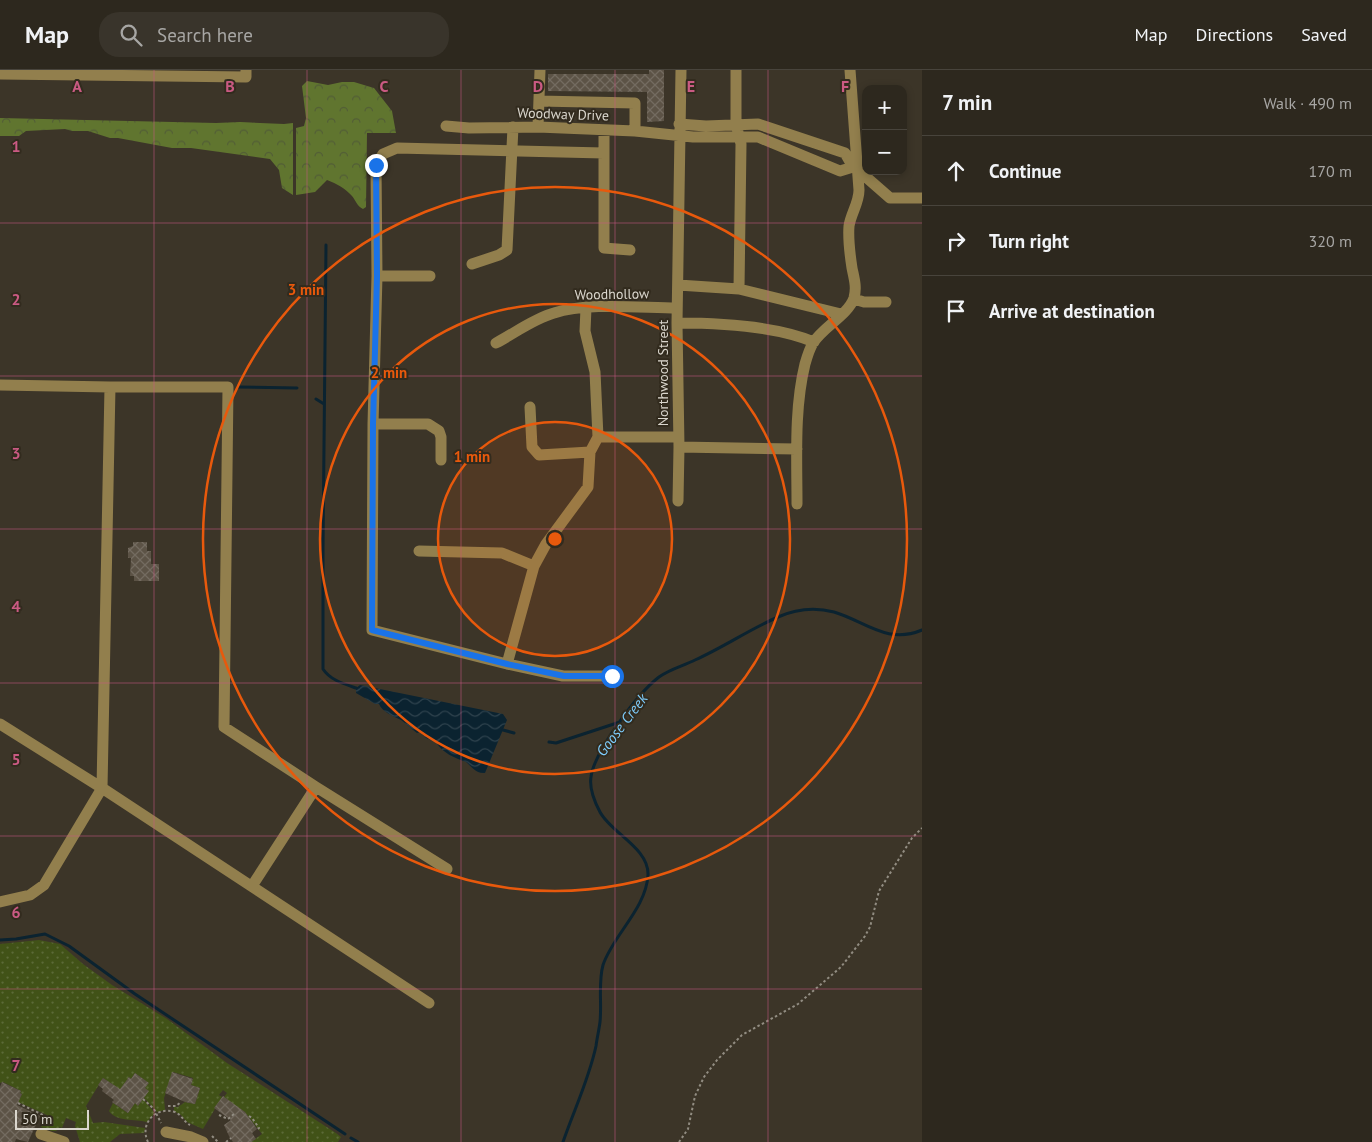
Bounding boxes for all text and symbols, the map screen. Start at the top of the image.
search box [99,12,449,57]
text: Map [25,19,69,50]
icon: search [117,21,145,49]
text: Search here [157,23,253,47]
text: Map [1135,23,1167,46]
text: Directions [1195,23,1273,46]
text: Saved [1301,23,1347,46]
text: A [72,76,82,96]
text: B [225,76,235,96]
text: C [380,76,389,96]
text: D [533,76,543,96]
text: E [687,76,695,96]
text: F [841,76,849,96]
map controls [862,85,907,175]
button: + [862,85,907,130]
text: 7 min [942,89,992,116]
text: Walk · 490 m [1263,93,1352,113]
street label: Woodway Drive [517,103,609,125]
button: − [862,130,907,175]
text: 1 [11,136,21,156]
route end [365,154,388,177]
icon: ahead [942,157,970,185]
text: Continue [989,159,1061,183]
text: 170 m [1309,161,1352,181]
icon: right [942,227,970,255]
text: Turn right [989,229,1069,253]
text: 320 m [1309,231,1352,251]
text: 3 min [288,280,324,299]
street label: Woodhollow [575,284,650,304]
text: 2 [11,289,21,309]
icon: arrive [942,297,970,325]
text: Arrive at destination [989,299,1155,323]
street label: Northwood Street [654,319,672,426]
text: 2 min [371,363,407,382]
text: 3 [11,443,21,463]
text: 1 min [454,447,490,466]
centre of rings [546,530,564,548]
text: 4 [11,596,21,616]
route start [601,665,624,688]
water label: Goose Creek [592,688,652,760]
text: 5 [11,749,21,769]
text: 6 [11,902,21,922]
text: 7 [11,1055,21,1075]
scale bar [15,1107,89,1130]
text: 50 m [22,1110,52,1128]

